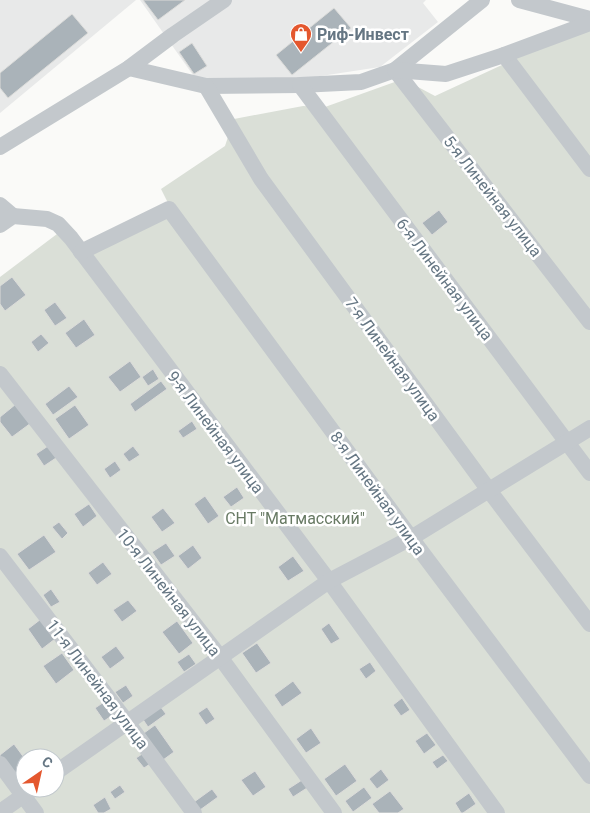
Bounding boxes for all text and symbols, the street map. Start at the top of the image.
shop icon: Риф-Инвест [289,22,313,53]
place label: Риф-Инвест [317,25,409,44]
street label: 5-я Линейная улица [439,132,546,261]
street label: 6-я Линейная улица [392,214,497,344]
street label: 7-я Линейная улица [341,294,444,425]
street label: 9-я Линейная улица [163,367,268,497]
street label: 8-я Линейная улица [326,428,429,559]
park label: СНТ "Матмасский" [225,509,365,528]
street label: 10-я Линейная улица [113,524,225,660]
street label: 11-я Линейная улица [43,616,153,753]
north arrow [15,748,65,798]
text: С [39,753,56,771]

